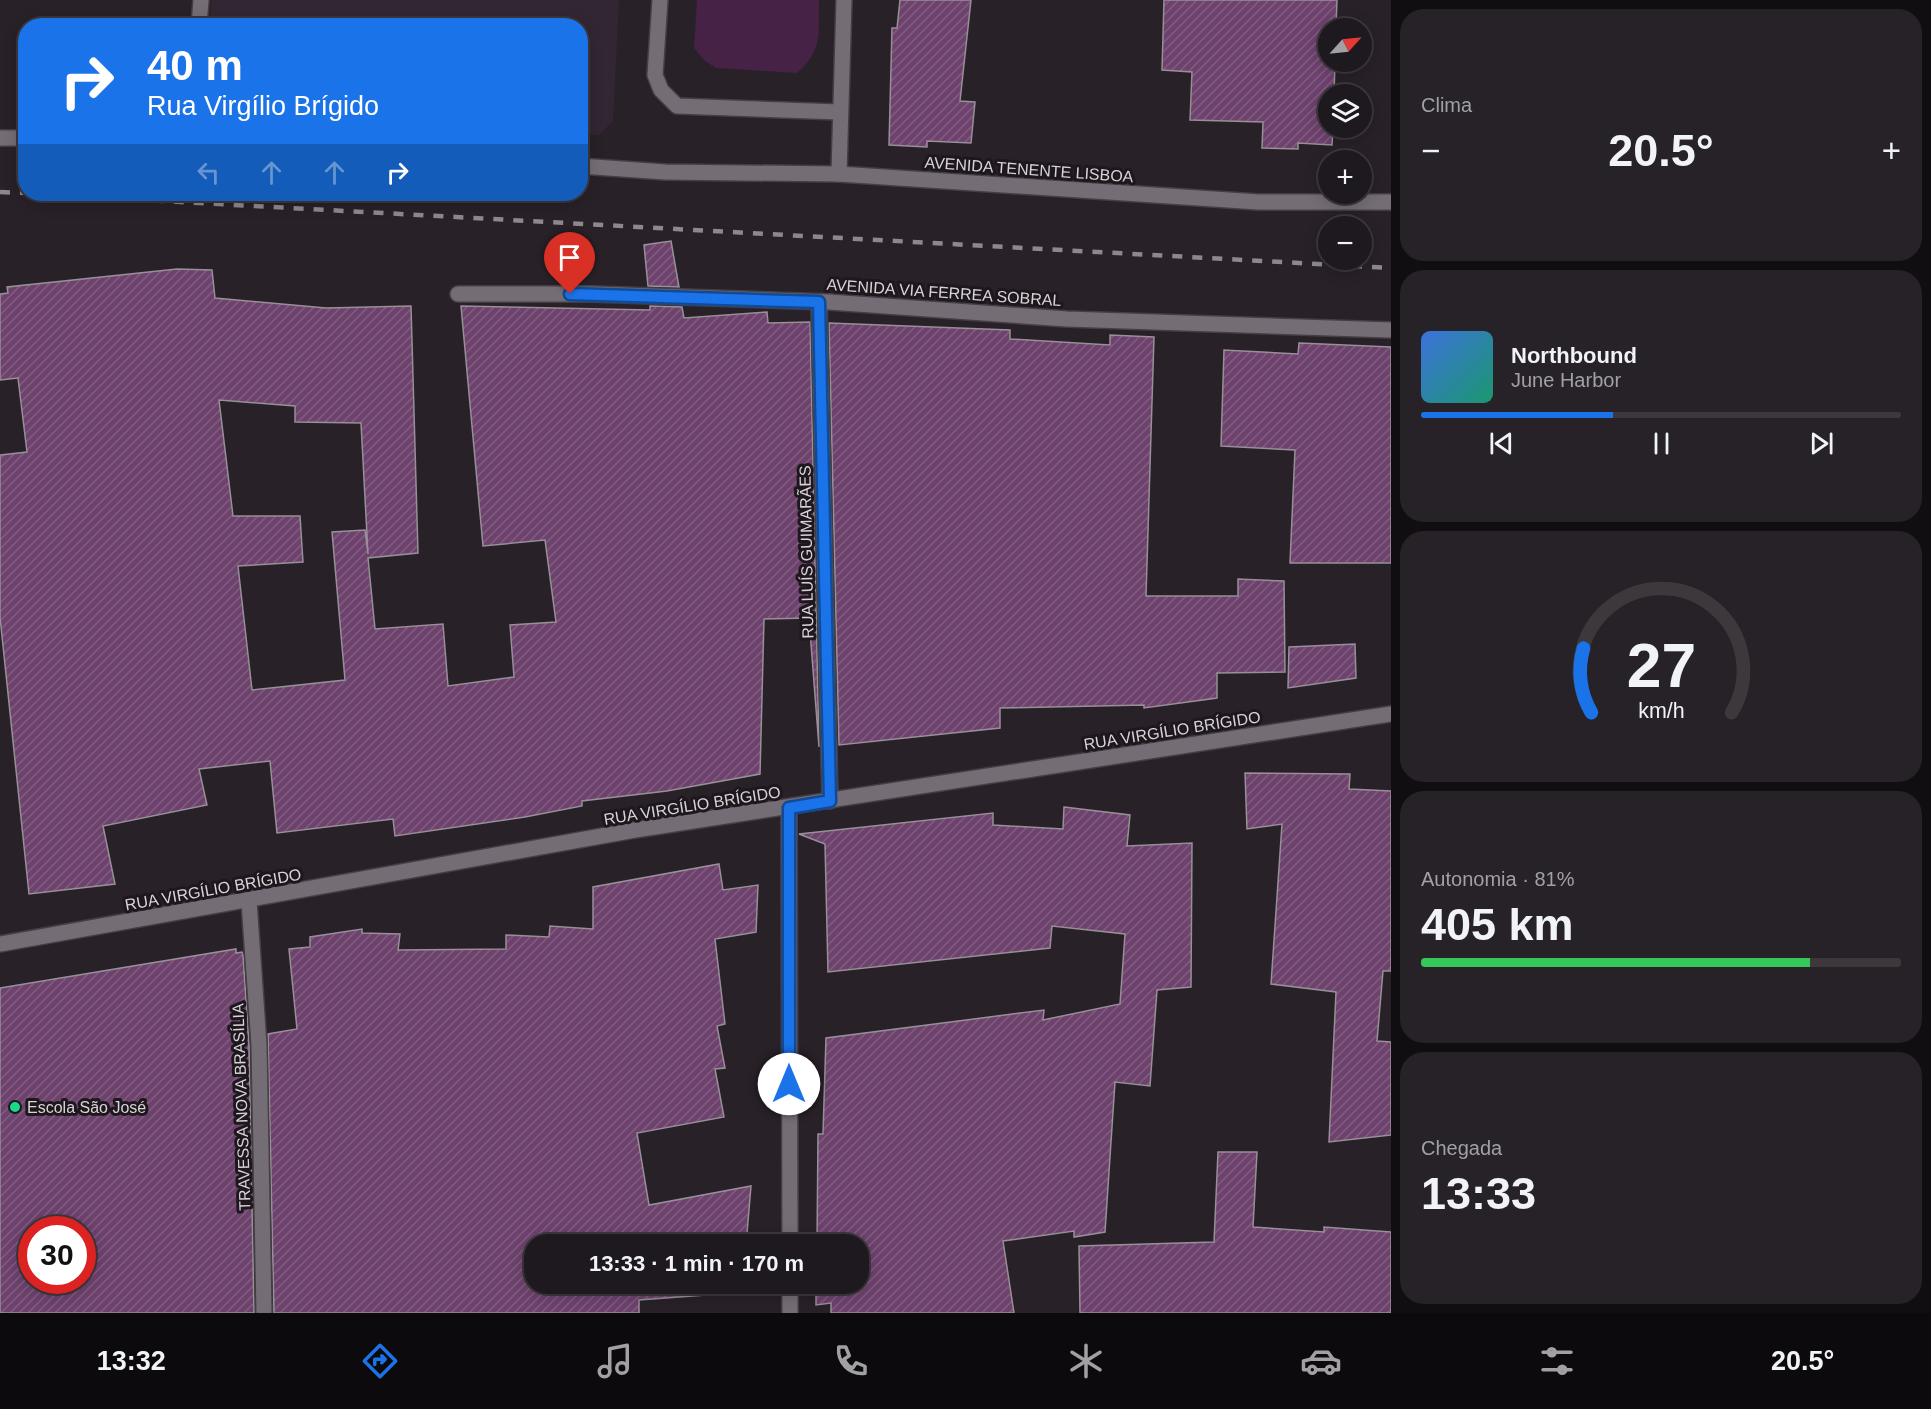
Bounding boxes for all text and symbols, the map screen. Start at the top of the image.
north arrow [1318,18,1372,72]
map controls [1318,18,1372,270]
icon: right [48,42,126,120]
text: 40 m [147,42,243,89]
button: layers [1318,84,1372,138]
text: Rua Virgílio Brígido [147,91,379,121]
text: Clima [1421,94,1472,116]
text: 20.5° [1608,125,1714,176]
text: − [1421,132,1440,169]
text: + [1882,132,1901,169]
button: + [1318,150,1372,204]
street label: AVENIDA TENENTE LISBOA [924,154,1134,185]
icon: left [192,156,225,189]
icon: ahead [255,156,288,189]
icon: ahead [318,156,351,189]
icon: right [381,156,414,189]
button: − [1318,216,1372,270]
pin [544,232,595,294]
icon: arrive [553,241,586,274]
street label: AVENIDA VIA FERREA SOBRAL [826,276,1062,309]
text: Northbound [1511,343,1637,368]
text: June Harbor [1511,369,1621,391]
icon: previous [1485,427,1518,460]
icon: pause [1645,427,1678,460]
icon: next [1805,427,1838,460]
street label: RUA LUÍS GUIMARÃES [794,465,817,639]
text: 27 [1626,632,1696,701]
text: km/h [1638,700,1684,724]
street label: RUA VIRGÍLIO BRÍGIDO [1082,707,1262,753]
street label: RUA VIRGÍLIO BRÍGIDO [602,782,782,828]
street label: RUA VIRGÍLIO BRÍGIDO [123,865,303,913]
text: Autonomia · 81% [1421,868,1574,890]
text: 405 km [1421,899,1574,950]
street label: TRAVESSA NOVA BRASÍLIA [228,1003,254,1211]
position arrow [757,1052,821,1116]
place label: Escola São José [27,1099,146,1116]
marker: Escola São José [8,1100,22,1114]
text: Chegada [1421,1137,1502,1159]
text: 13:33 [1421,1168,1536,1219]
speed limit sign: 30 [18,1216,96,1294]
text: 13:33 · 1 min · 170 m [589,1251,804,1276]
icon: directions [359,1340,401,1382]
icon: music [594,1340,636,1382]
icon: phone [830,1340,872,1382]
icon: climate [1065,1340,1107,1382]
icon: car [1300,1340,1342,1382]
icon: filters [1536,1340,1578,1382]
text: 13:32 [97,1346,166,1376]
text: 20.5° [1771,1346,1834,1376]

